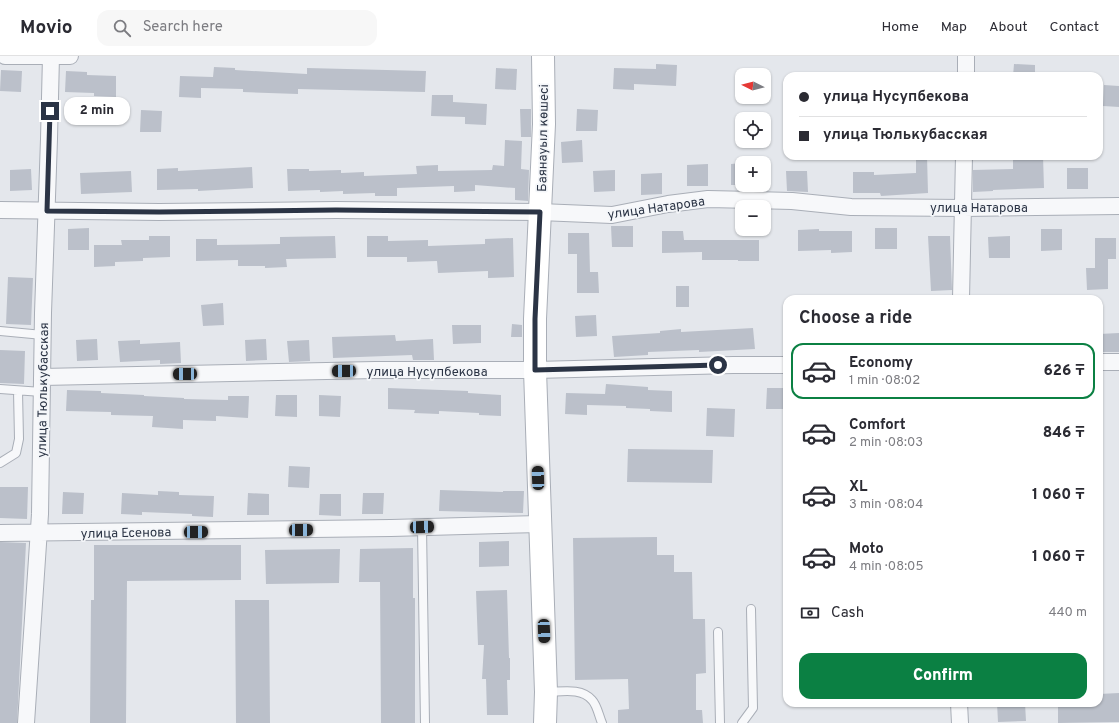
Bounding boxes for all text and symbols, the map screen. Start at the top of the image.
search box [97,10,377,46]
text: Movio [20,16,73,40]
icon: search [111,17,133,39]
text: Search here [143,18,223,37]
text: Home [882,19,919,36]
text: Map [941,19,967,36]
text: About [989,19,1028,36]
text: Contact [1050,19,1099,36]
north arrow [735,68,771,104]
map controls [735,68,771,236]
street label: Баянауыл көшесі [535,84,553,192]
text: улица Нусупбекова [823,88,969,107]
callout: 2 min [64,97,130,125]
route end [41,102,59,120]
text: 2 min [80,103,114,119]
button: locate [735,112,771,148]
text: улица Тюлькубасская [823,126,988,145]
button: + [735,156,771,192]
street label: улица Натарова [607,194,706,224]
button: − [735,200,771,236]
street label: улица Натарова [930,201,1028,217]
text: Choose a ride [799,307,912,330]
street label: улица Тюлькубасская [35,322,53,458]
icon: car [801,353,837,389]
text: Economy [849,354,913,373]
route start [709,356,727,374]
text: 626 ₸ [1043,362,1085,381]
car [332,365,356,377]
street label: улица Нусупбекова [367,365,487,381]
car [173,368,197,380]
text: 1 min · 08:02 [849,373,920,389]
icon: car [801,415,837,451]
text: Comfort [849,416,906,435]
text: 846 ₸ [1043,424,1085,443]
text: 2 min · 08:03 [849,435,923,451]
car [532,466,544,490]
icon: car [801,477,837,513]
text: XL [849,478,867,497]
text: 1 060 ₸ [1032,486,1085,505]
text: 3 min · 08:04 [849,497,923,513]
car [410,521,434,533]
car [289,524,313,536]
street label: улица Есенова [81,525,172,543]
car [184,526,208,538]
icon: car [801,539,837,575]
text: Moto [849,540,884,559]
text: 1 060 ₸ [1032,548,1085,567]
text: 4 min · 08:05 [849,559,924,575]
icon: cash [799,602,821,624]
text: Cash [831,604,864,623]
text: 440 m [1048,605,1087,621]
car [538,619,550,643]
button: Confirm [799,653,1087,699]

